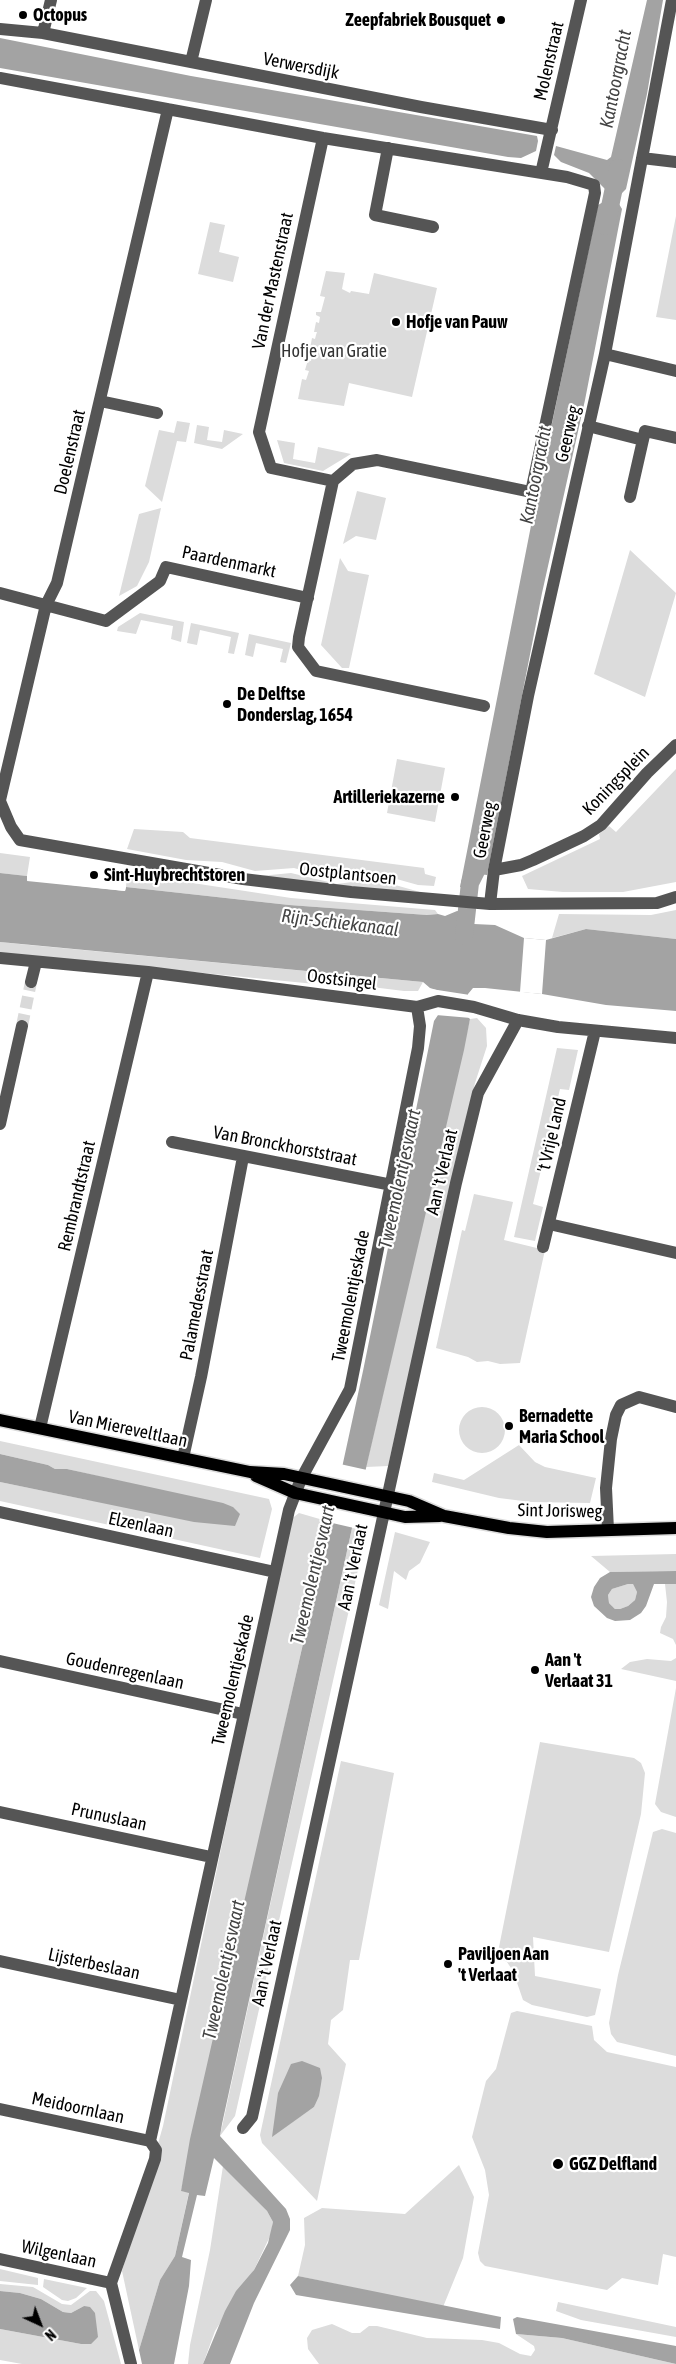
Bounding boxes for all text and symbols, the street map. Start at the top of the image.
place label: Octopus [33,4,87,26]
marker: Octopus [17,9,29,21]
place label: Zeepfabriek Bousquet [346,9,491,31]
marker: Zeepfabriek Bousquet [495,14,507,26]
street label: Molenstraat [529,19,569,103]
water label: Kantoorgracht [595,28,637,130]
street label: Verwersdijk [261,48,341,84]
street label: Van der Mastenstraat [248,211,298,351]
place label: Hofje van Pauw [406,311,508,333]
marker: Hofje van Pauw [390,316,402,328]
park label: Hofje van Gratie [281,340,387,362]
street label: Geerweg [551,404,585,464]
street label: Doelenstraat [50,407,90,497]
water label: Kantoorgracht [515,424,557,526]
street label: Paardenmarkt [180,541,278,583]
place label: De Delftse Donderslag, 1654 [237,683,353,726]
marker: De Delftse Donderslag, 1654 [221,698,233,710]
street label: Koningsplein [578,742,654,820]
place label: Artilleriekazerne [334,786,445,808]
marker: Artilleriekazerne [449,791,461,803]
street label: Geerweg [469,800,501,860]
street label: Oostplantsoen [298,858,398,890]
place label: Sint-Huybrechtstoren [104,864,245,886]
marker: Sint-Huybrechtstoren [88,869,100,881]
water label: Rijn-Schiekanaal [280,904,400,942]
street label: Oostsingel [306,965,378,995]
street label: 't Vrije Land [533,1095,571,1175]
water label: Tweemolentjesvaart [374,1107,426,1251]
street label: Van Bronckhorststraat [211,1121,359,1171]
street label: Aan 't Verlaat [422,1127,462,1217]
street label: Rembrandtstraat [54,1139,100,1253]
street label: Tweemolentjeskade [328,1228,374,1364]
street label: Palamedesstraat [176,1248,218,1362]
place label: Bernadette Maria School [519,1405,604,1448]
street label: Van Miereveltlaan [67,1406,189,1452]
marker: Bernadette Maria School [503,1420,515,1432]
street label: Sint Jorisweg [518,1499,602,1523]
water label: Tweemolentjesvaart [286,1503,340,1647]
street label: Elzenlaan [107,1508,175,1542]
street label: Aan 't Verlaat [333,1522,373,1612]
street label: Tweemolentjeskade [207,1612,259,1748]
street label: Goudenregenlaan [64,1648,186,1694]
place label: Aan 't Verlaat 31 [545,1649,613,1692]
marker: Aan 't Verlaat 31 [529,1664,541,1676]
street label: Prunuslaan [69,1798,149,1836]
water label: Tweemolentjesvaart [198,1898,250,2042]
street label: Aan 't Verlaat [247,1918,287,2008]
place label: Paviljoen Aan 't Verlaat [458,1943,549,1986]
street label: Lijsterbeslaan [46,1944,142,1984]
marker: Paviljoen Aan 't Verlaat [442,1958,454,1970]
street label: Meidoornlaan [30,2088,126,2128]
place label: GGZ Delfland [569,2153,657,2175]
marker: GGZ Delfland [551,2157,565,2171]
street label: Wilgenlaan [19,2236,99,2272]
north arrow [15,2299,65,2349]
text: N [42,2326,59,2344]

